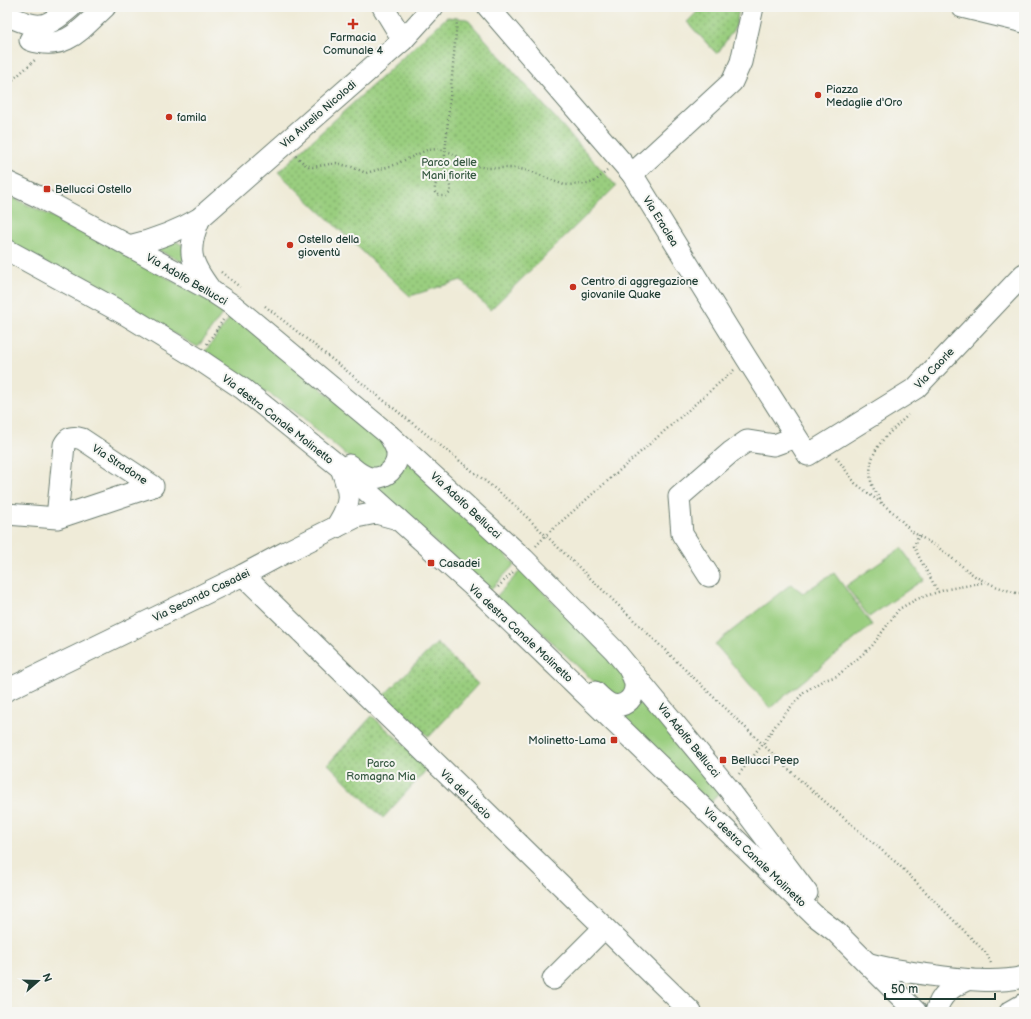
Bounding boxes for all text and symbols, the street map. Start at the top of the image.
marker: Farmacia Comunale 4 [348,19,358,29]
place label: Farmacia Comunale 4 [323,31,383,57]
street label: Via Aurelio Nicolodi [278,78,359,151]
place label: Piazza Medaglie d'Oro [826,83,903,109]
marker: Piazza Medaglie d'Oro [813,90,823,100]
place label: famila [177,111,206,124]
marker: famila [164,112,174,122]
park label: Parco delle Mani fiorite [421,156,477,182]
place label: Bellucci Ostello [55,183,132,196]
marker: Bellucci Ostello [42,184,52,194]
street label: Via Eraclea [640,194,681,249]
place label: Ostello della gioventù [298,233,359,259]
marker: Ostello della gioventù [285,240,295,250]
street label: Via Adolfo Bellucci [144,251,230,308]
place label: Centro di aggregazione giovanile Quake [581,275,699,301]
marker: Centro di aggregazione giovanile Quake [568,282,578,292]
street label: Via Caorle [912,345,957,391]
street label: Via destra Canale Molinetto [219,372,336,467]
street label: Via Stradone [90,442,150,487]
street label: Via Adolfo Bellucci [428,469,504,541]
place label: Casadei [439,557,480,570]
marker: Casadei [426,558,436,568]
street label: Via Secondo Casadei [151,566,252,625]
street label: Via destra Canale Molinetto [466,582,575,685]
street label: Via Adolfo Bellucci [655,701,722,780]
place label: Molinetto-Lama [528,734,606,747]
marker: Molinetto-Lama [609,735,619,745]
place label: Bellucci Peep [731,754,799,767]
marker: Bellucci Peep [718,755,728,765]
park label: Parco Romagna Mia [346,757,416,783]
street label: Via del Liscio [437,767,494,822]
street label: Via destra Canale Molinetto [701,805,809,910]
north arrow [18,961,58,1001]
text: N [39,972,54,984]
scale bar [885,975,995,1001]
text: 50 m [891,982,918,997]

